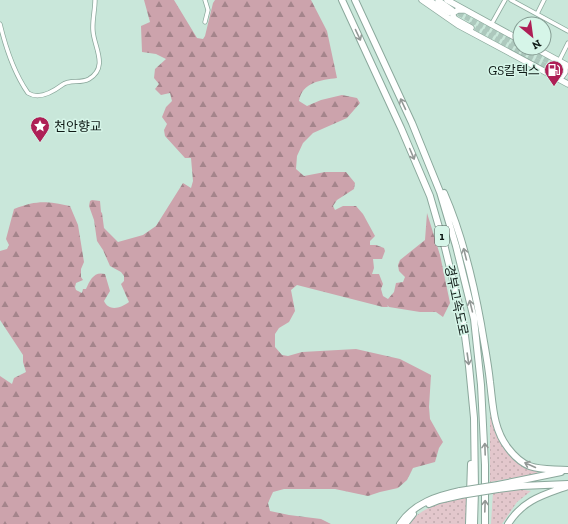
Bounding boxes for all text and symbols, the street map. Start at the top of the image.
north arrow [512,16,552,56]
one-way arrow [355,29,362,41]
text: N [529,37,543,52]
fuel station icon: GS칼텍스 [543,59,565,87]
place label: GS칼텍스 [488,63,540,78]
one-way arrow [399,98,406,110]
place icon: 천안향교 [29,115,51,143]
place label: 천안향교 [54,119,102,134]
one-way arrow [409,147,416,159]
road number: 1 [435,226,449,246]
one-way arrow [461,248,469,261]
street label: 경부고속도로 [442,263,471,337]
one-way arrow [467,300,474,313]
one-way arrow [464,352,472,365]
one-way arrow [481,443,488,456]
one-way arrow [524,461,536,469]
one-way arrow [481,500,489,513]

